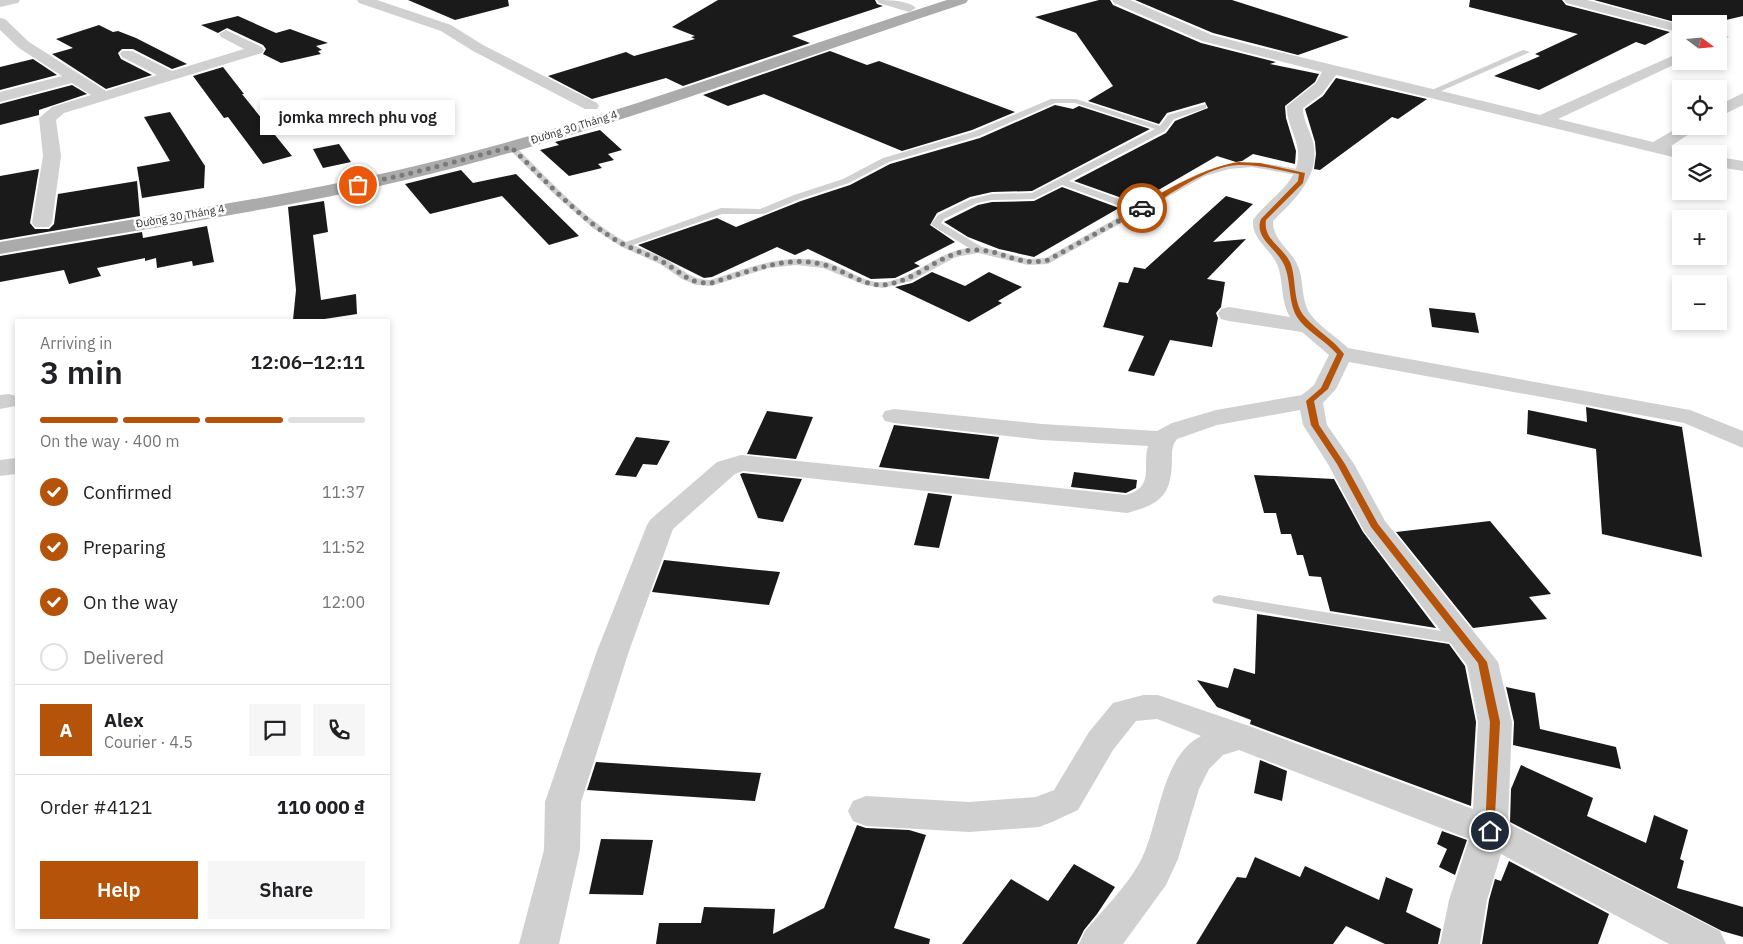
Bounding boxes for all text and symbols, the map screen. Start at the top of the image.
north arrow [1672,15,1728,70]
map controls [1672,15,1727,330]
button: locate [1672,80,1727,135]
callout: jomka mrech phu vog [260,100,456,135]
text: jomka mrech phu vog [278,107,437,127]
street label: Đường 30 Tháng 4 [529,107,619,147]
button: layers [1672,145,1727,200]
pin [337,164,379,206]
icon: bag [344,171,372,199]
courier [1117,183,1167,233]
icon: car [1128,194,1156,222]
street label: Đường 30 Tháng 4 [134,201,226,231]
button: + [1672,210,1727,265]
button: − [1672,275,1727,330]
text: Arriving in [40,333,112,353]
text: 12:06–12:11 [251,350,365,374]
text: 3 min [40,351,123,393]
text: On the way · 400 m [40,431,179,451]
icon: check [40,478,68,506]
text: Confirmed [83,480,172,504]
text: 11:37 [322,482,365,502]
icon: check [40,533,68,561]
text: Preparing [83,535,165,559]
text: 11:52 [322,537,365,557]
icon: check [40,588,68,616]
text: On the way [83,590,178,614]
text: 12:00 [322,592,365,612]
text: Delivered [83,645,164,669]
button: chat [249,704,301,756]
button: phone [313,704,365,756]
text: Alex [104,708,144,732]
text: A [59,718,73,742]
text: Courier · 4.5 [104,732,193,752]
text: Order #4121 [40,795,152,819]
text: 110 000 ₫ [277,795,365,819]
pin [1469,810,1511,852]
icon: home [1476,817,1504,845]
button: Help [40,861,198,919]
button: Share [208,861,365,919]

